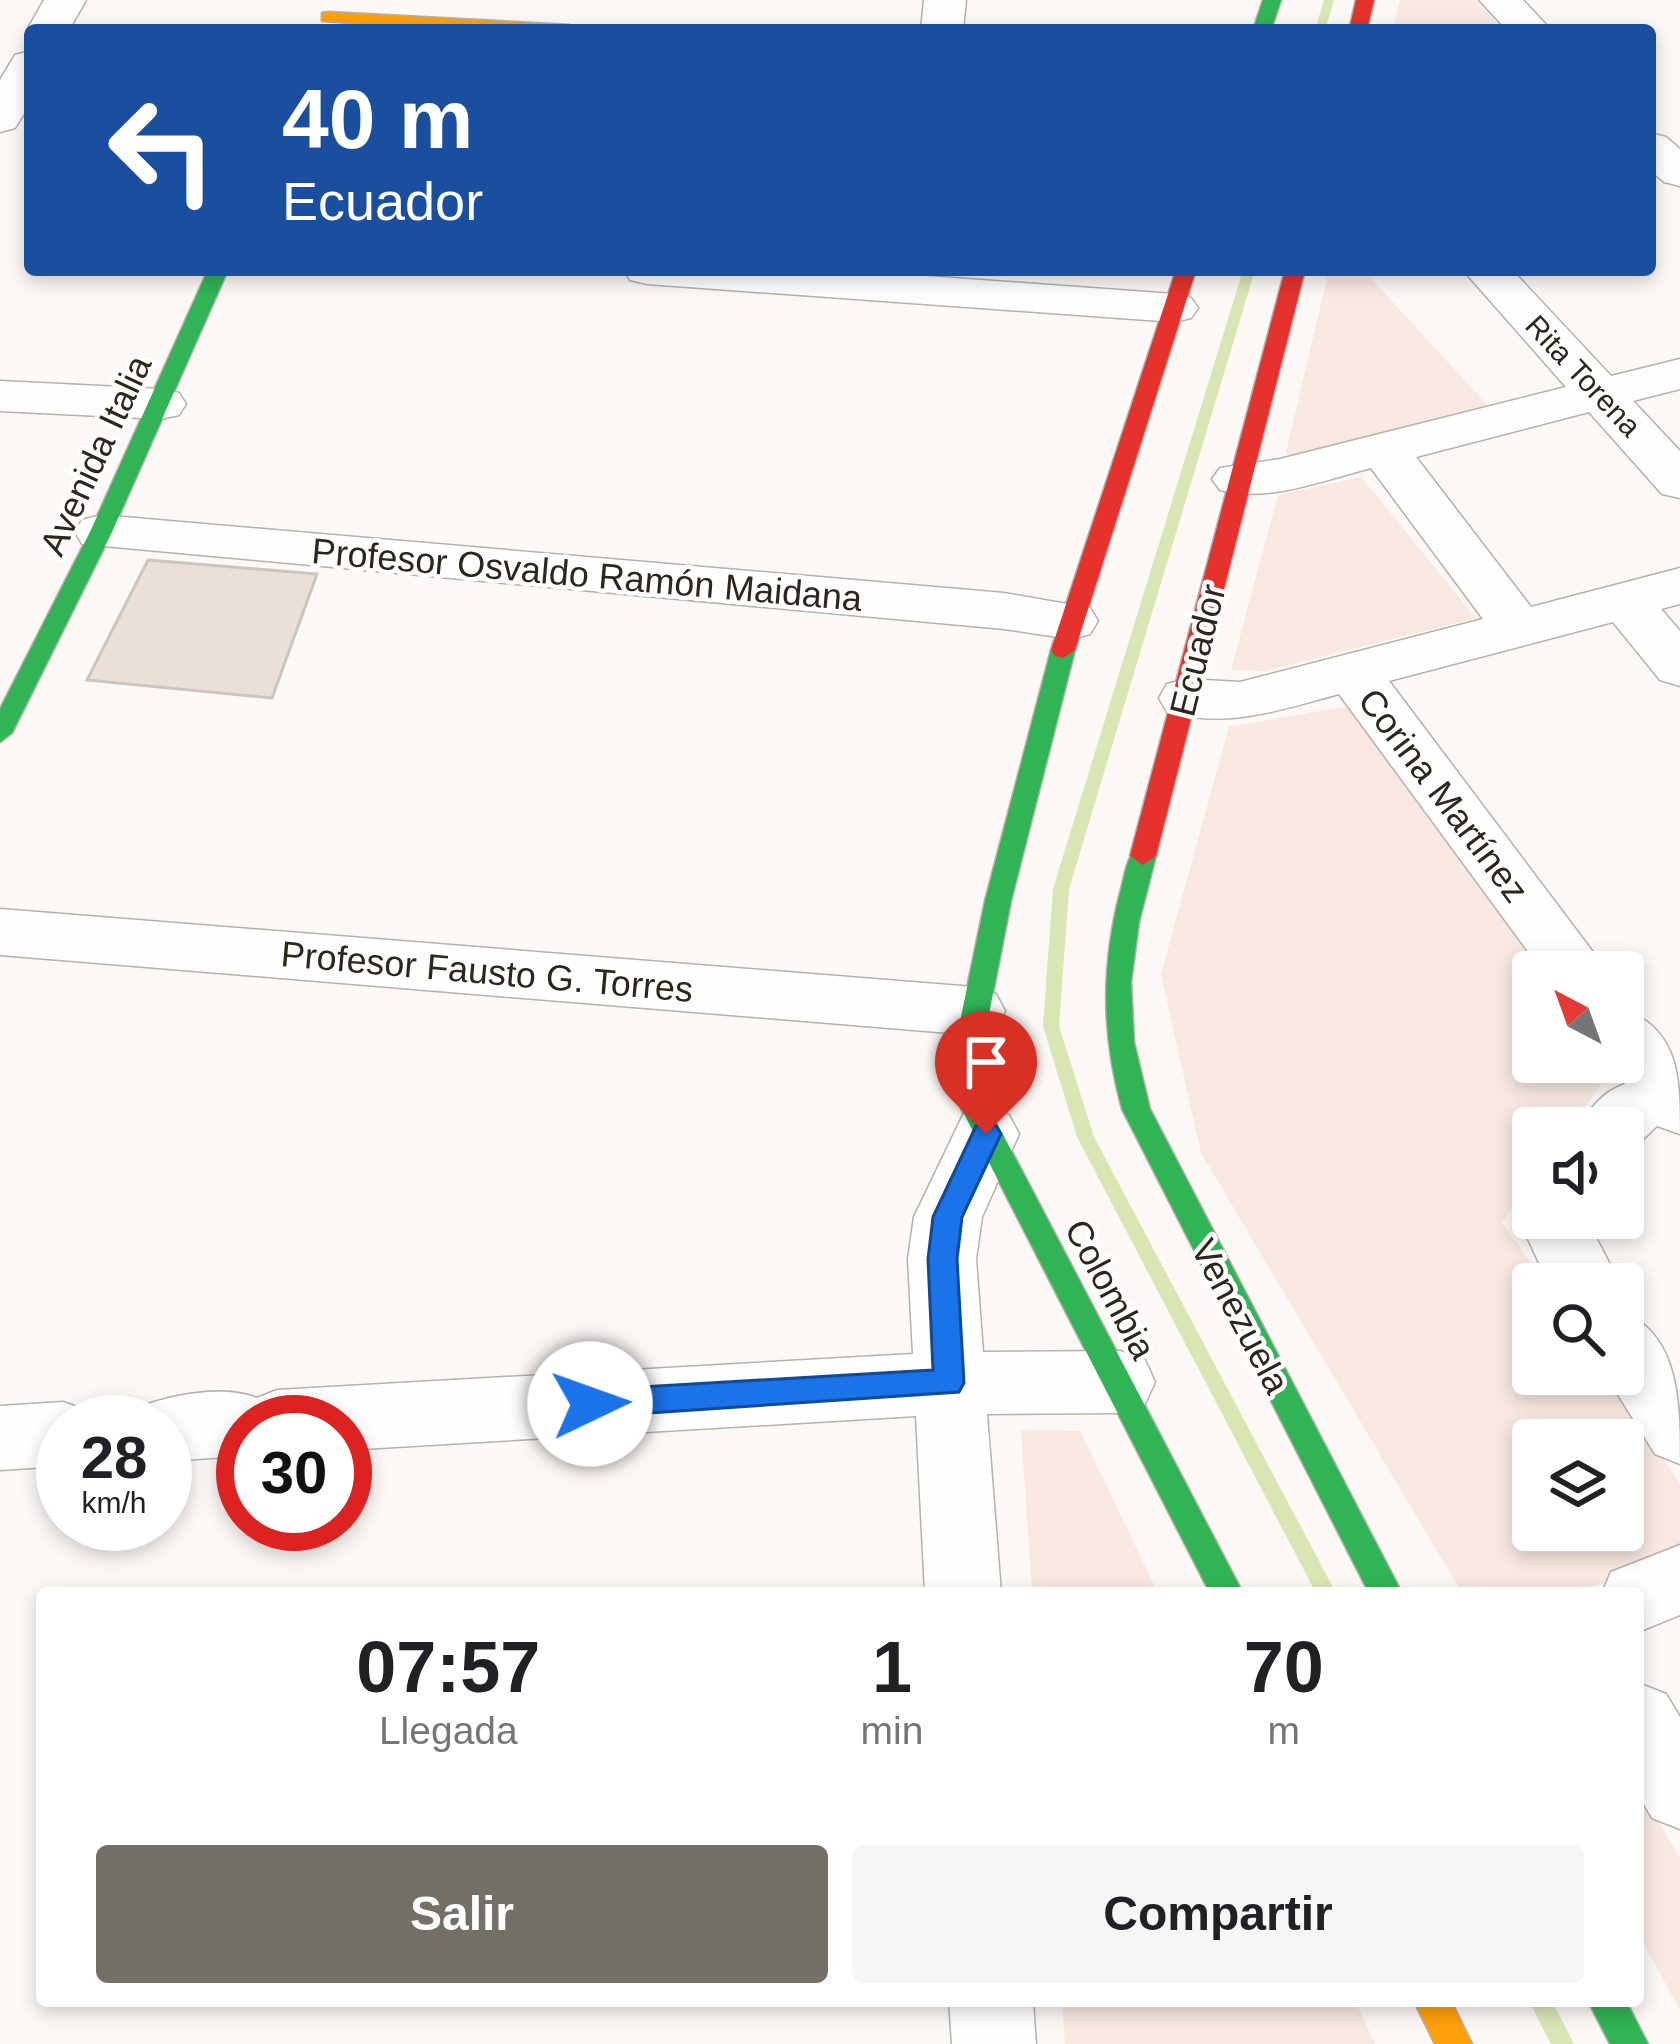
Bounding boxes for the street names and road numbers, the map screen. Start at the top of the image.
street label: Rita Torena [1519,309,1648,443]
street label: Avenida Italia [31,348,160,562]
street label: Profesor Osvaldo Ramón Maidana [310,530,865,619]
street label: Ecuador [1161,580,1234,720]
street label: Corina Martínez [1350,681,1537,910]
street label: Profesor Fausto G. Torres [279,933,695,1010]
street label: Colombia [1057,1212,1165,1367]
street label: Venezuela [1183,1232,1299,1401]

